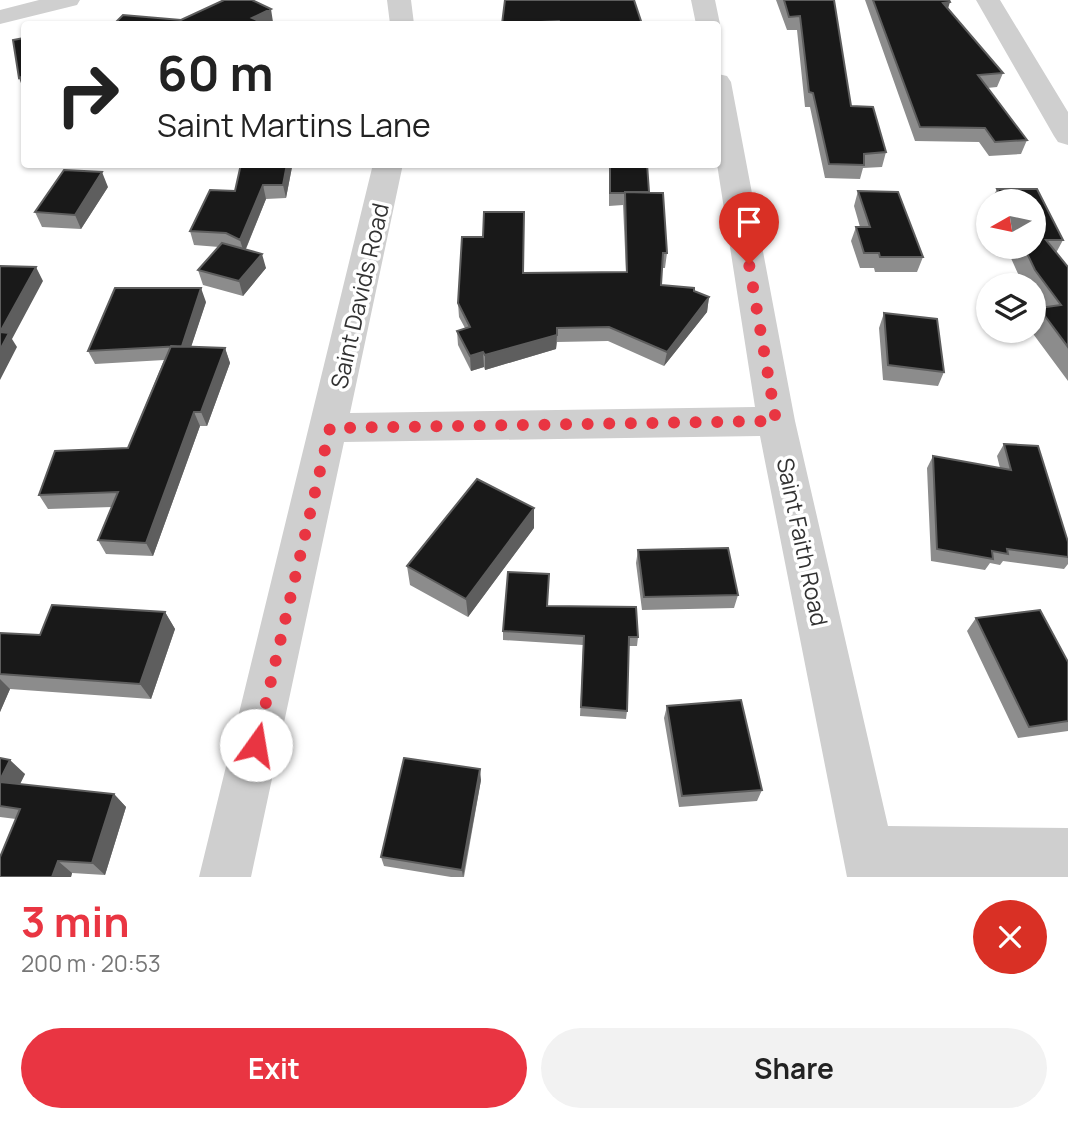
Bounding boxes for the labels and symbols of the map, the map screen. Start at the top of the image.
north arrow [976,189,1046,259]
pin [719,192,779,264]
street label: Saint Davids Road [322,200,396,392]
street label: Saint Faith Road [770,455,836,629]
position arrow [219,708,293,782]

